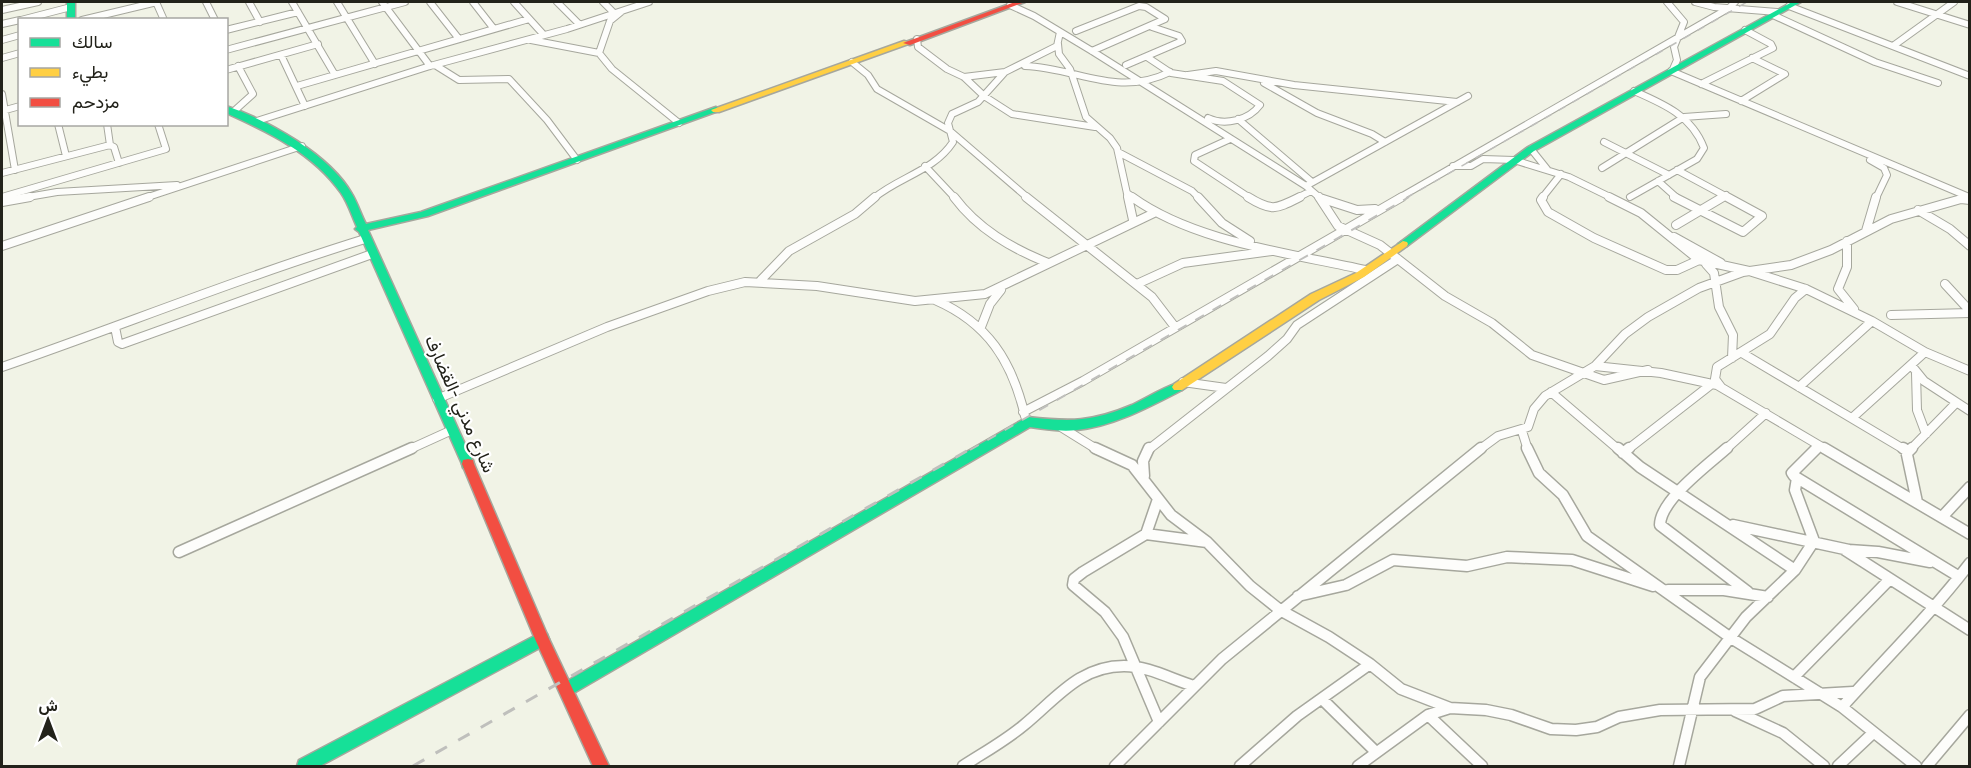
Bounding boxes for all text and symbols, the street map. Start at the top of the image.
legend [18,18,228,126]
text: سالك [72,31,112,53]
text: بطيء [72,61,108,87]
text: مزدحم [72,91,119,114]
street label: شارع مدني -القضارف [416,332,500,478]
north arrow [18,690,78,750]
text: ش [38,696,58,715]

